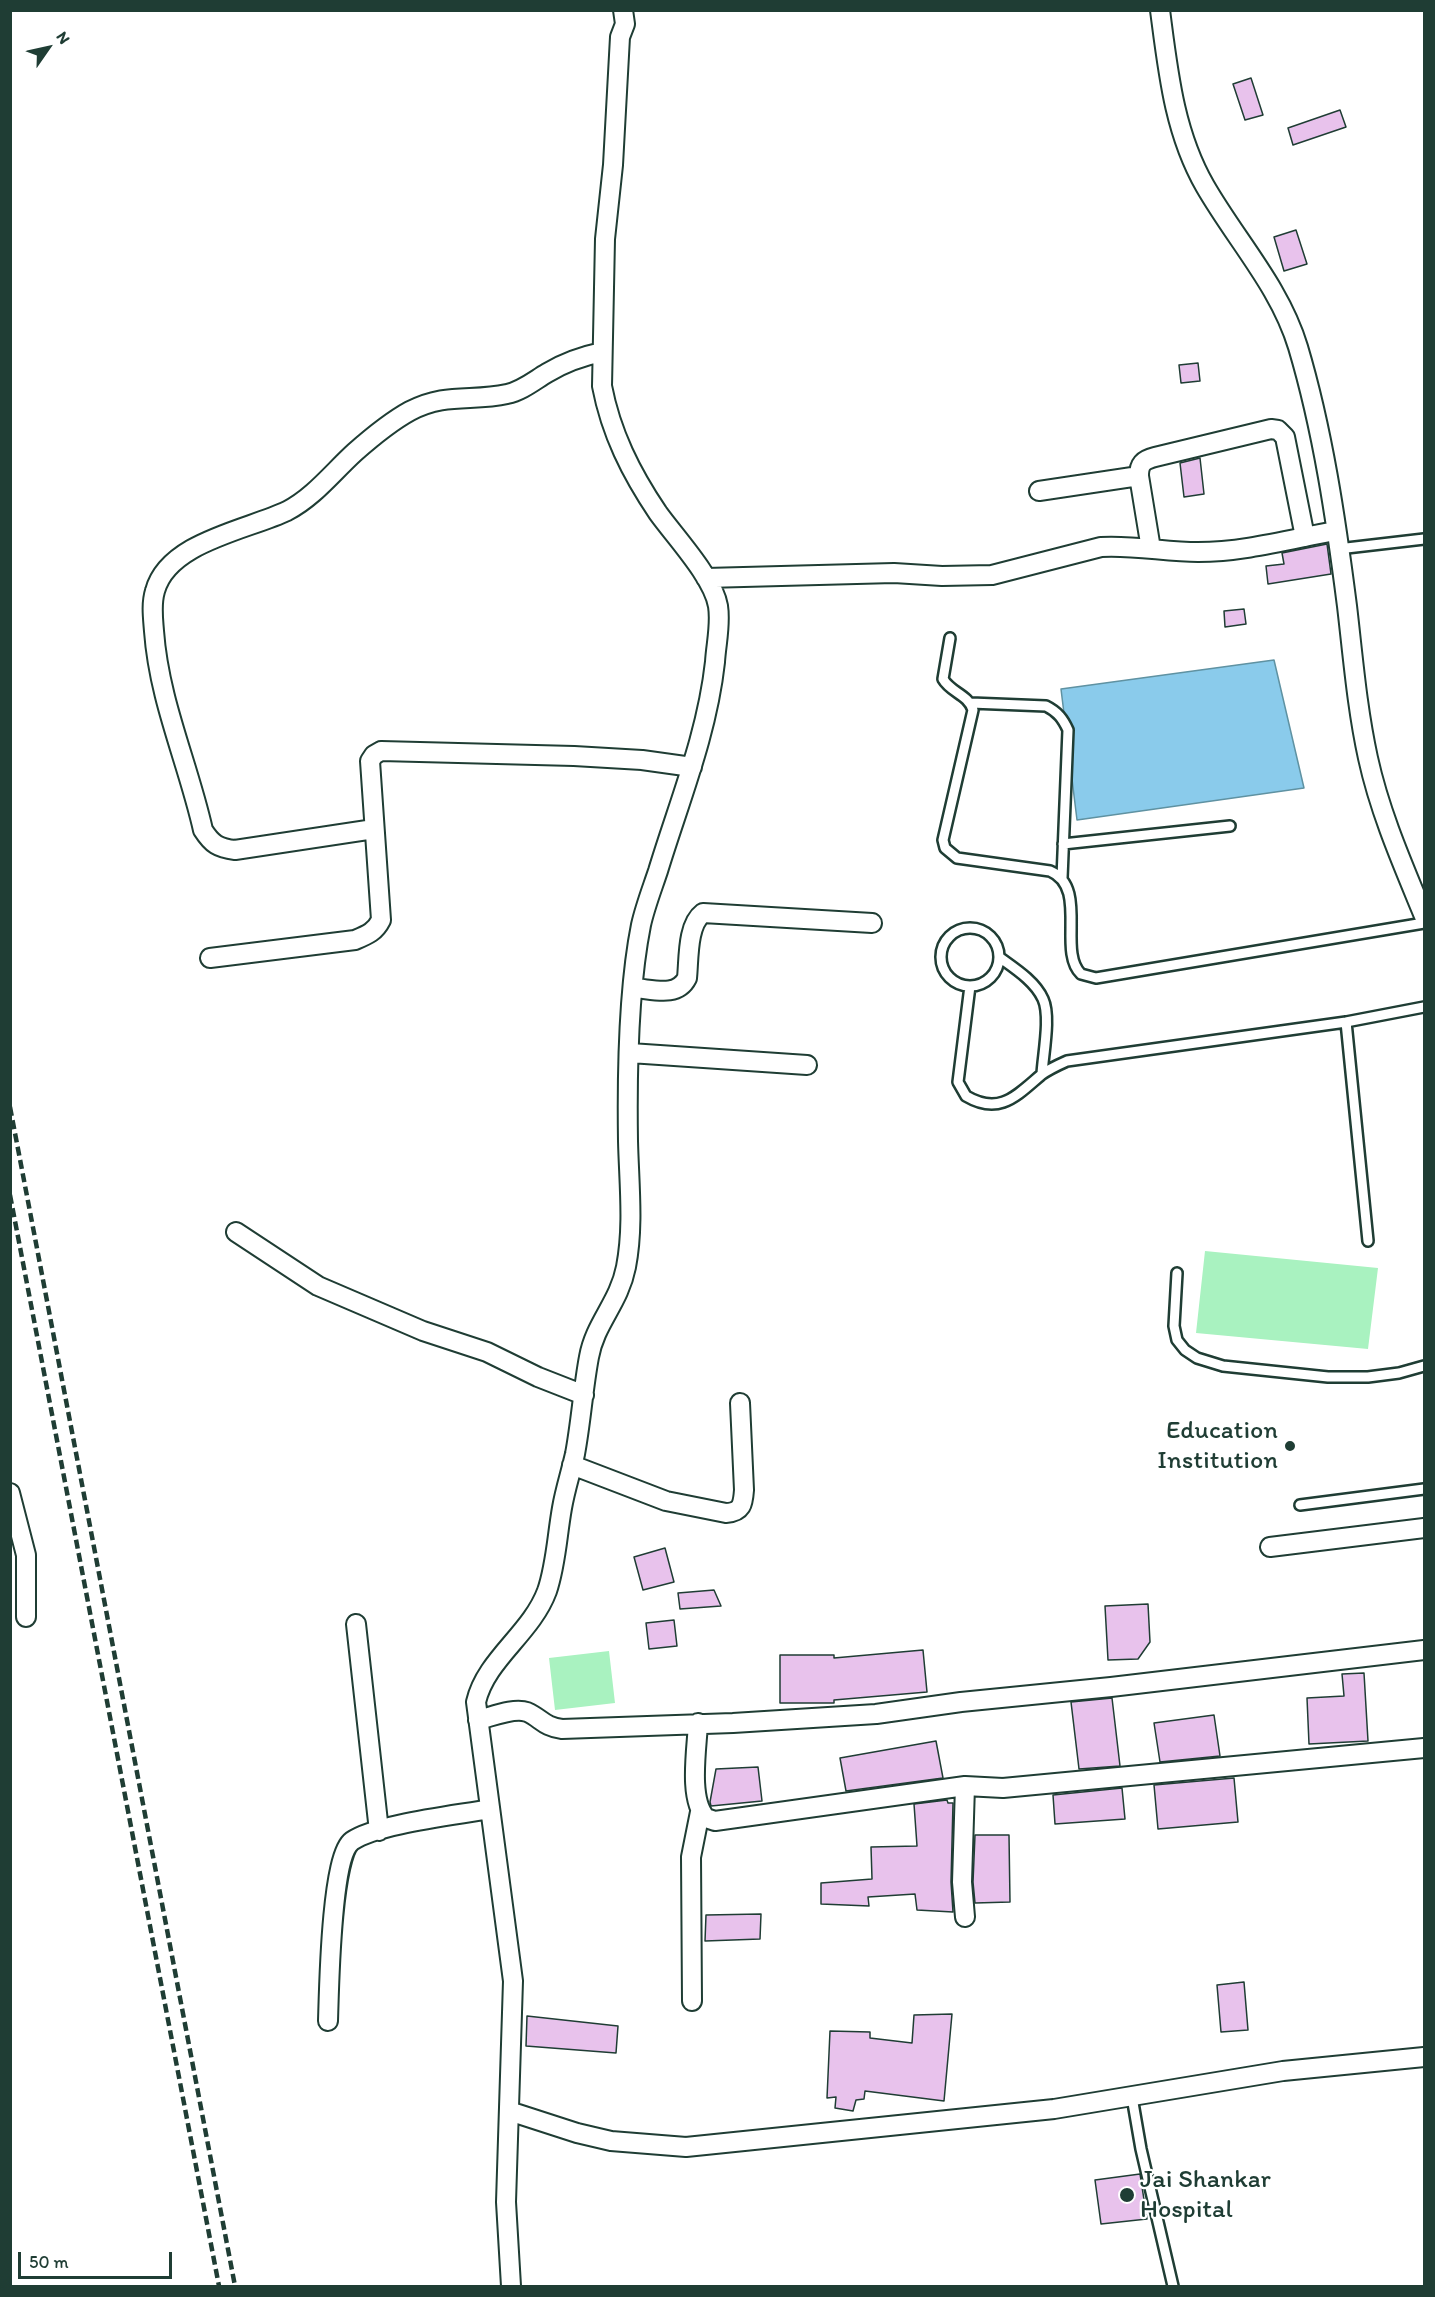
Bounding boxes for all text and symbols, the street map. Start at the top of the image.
north arrow [18,18,78,78]
text: N [52,28,74,47]
place label: Education Institution [1157,1415,1278,1476]
marker: Education Institution [1283,1439,1297,1453]
place label: Jai Shankar Hospital [1140,2164,1271,2226]
marker: Jai Shankar Hospital [1118,2186,1136,2204]
scale bar [21,2240,176,2278]
text: 50 m [29,2251,69,2273]

